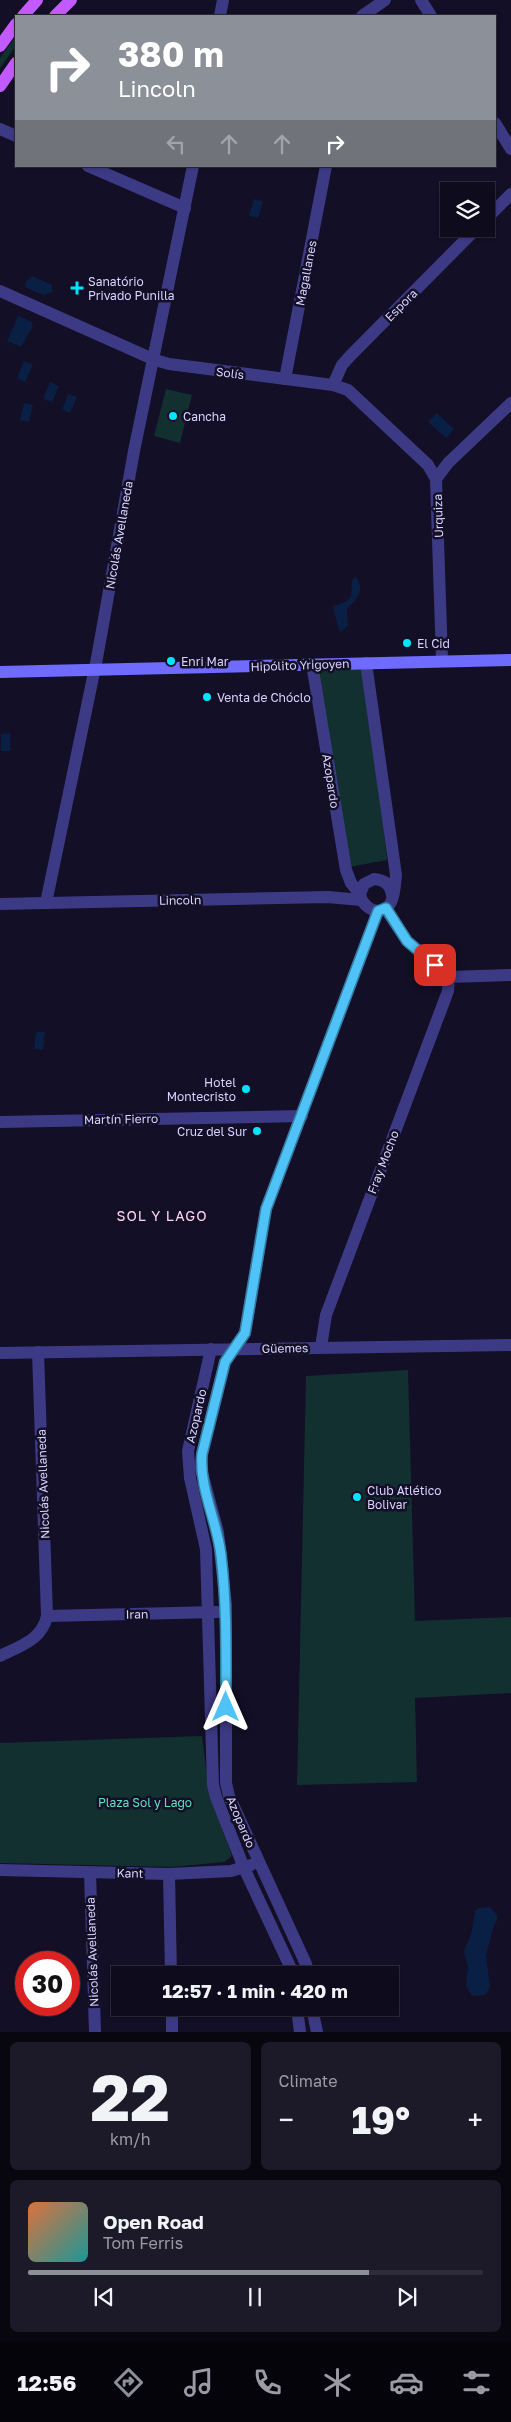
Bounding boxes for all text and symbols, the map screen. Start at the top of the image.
text: 380 m [118,33,224,75]
icon: right [35,35,100,100]
text: Lincoln [118,75,196,102]
icon: left [162,130,190,158]
icon: ahead [215,130,243,158]
icon: ahead [268,130,296,158]
icon: right [321,130,349,158]
map controls [440,182,495,237]
button: layers [440,182,495,237]
street label: Magallanes [292,239,320,307]
place label: Sanatório Privado Punilla [88,274,175,303]
marker: Sanatório Privado Punilla [70,281,84,295]
street label: Espora [382,286,420,324]
street label: Solís [215,364,245,382]
place label: Cancha [183,409,226,424]
marker: Cancha [167,410,179,422]
street label: Nicolás Avellaneda [102,480,136,590]
street label: Urquiza [430,494,446,538]
place label: El Cid [417,636,450,651]
marker: El Cid [401,637,413,649]
place label: Enri Mar [181,654,229,669]
marker: Enri Mar [165,655,177,667]
street label: Hipólito Yrigoyen [250,656,350,674]
place label: Venta de Chóclo [217,690,311,705]
marker: Venta de Chóclo [201,691,213,703]
street label: Azopardo [319,753,343,809]
street label: Lincoln [159,892,201,908]
pin [414,944,456,986]
icon: arrive [421,951,449,979]
place label: Hotel Montecristo [167,1075,236,1104]
marker: Hotel Montecristo [240,1083,252,1095]
street label: Martín Fierro [84,1111,158,1127]
place label: Cruz del Sur [177,1124,247,1139]
marker: Cruz del Sur [251,1125,263,1137]
street label: Fray Mocho [364,1128,402,1196]
district label: SOL Y LAGO [117,1207,208,1224]
street label: Güemes [262,1340,308,1356]
street label: Azopardo [183,1388,209,1444]
street label: Nicolás Avellaneda [34,1429,52,1539]
place label: Club Atlético Bolivar [367,1483,441,1512]
marker: Club Atlético Bolivar [351,1491,363,1503]
street label: Iran [126,1606,148,1622]
position arrow [199,1680,251,1732]
street label: Azopardo [223,1794,259,1850]
park label: Plaza Sol y Lago [98,1795,192,1810]
street label: Kant [116,1865,144,1881]
street label: Nicolás Avellaneda [83,1897,101,2007]
speed limit sign: 30 [15,1951,80,2016]
text: 12:57 · 1 min · 420 m [162,1979,348,2002]
text: 22 [91,2057,170,2135]
text: Climate [279,2071,338,2091]
text: 19° [351,2097,410,2142]
text: − [279,2103,294,2136]
text: + [468,2103,483,2136]
text: km/h [110,2129,151,2149]
text: Open Road [103,2210,204,2233]
text: Tom Ferris [103,2233,183,2253]
icon: previous [90,2283,118,2311]
icon: pause [241,2283,269,2311]
icon: next [393,2283,421,2311]
icon: directions [111,2365,146,2400]
icon: music [181,2365,216,2400]
icon: phone [250,2365,285,2400]
icon: climate [320,2365,355,2400]
icon: car [389,2365,424,2400]
icon: filters [459,2365,494,2400]
text: 12:56 [17,2369,76,2396]

